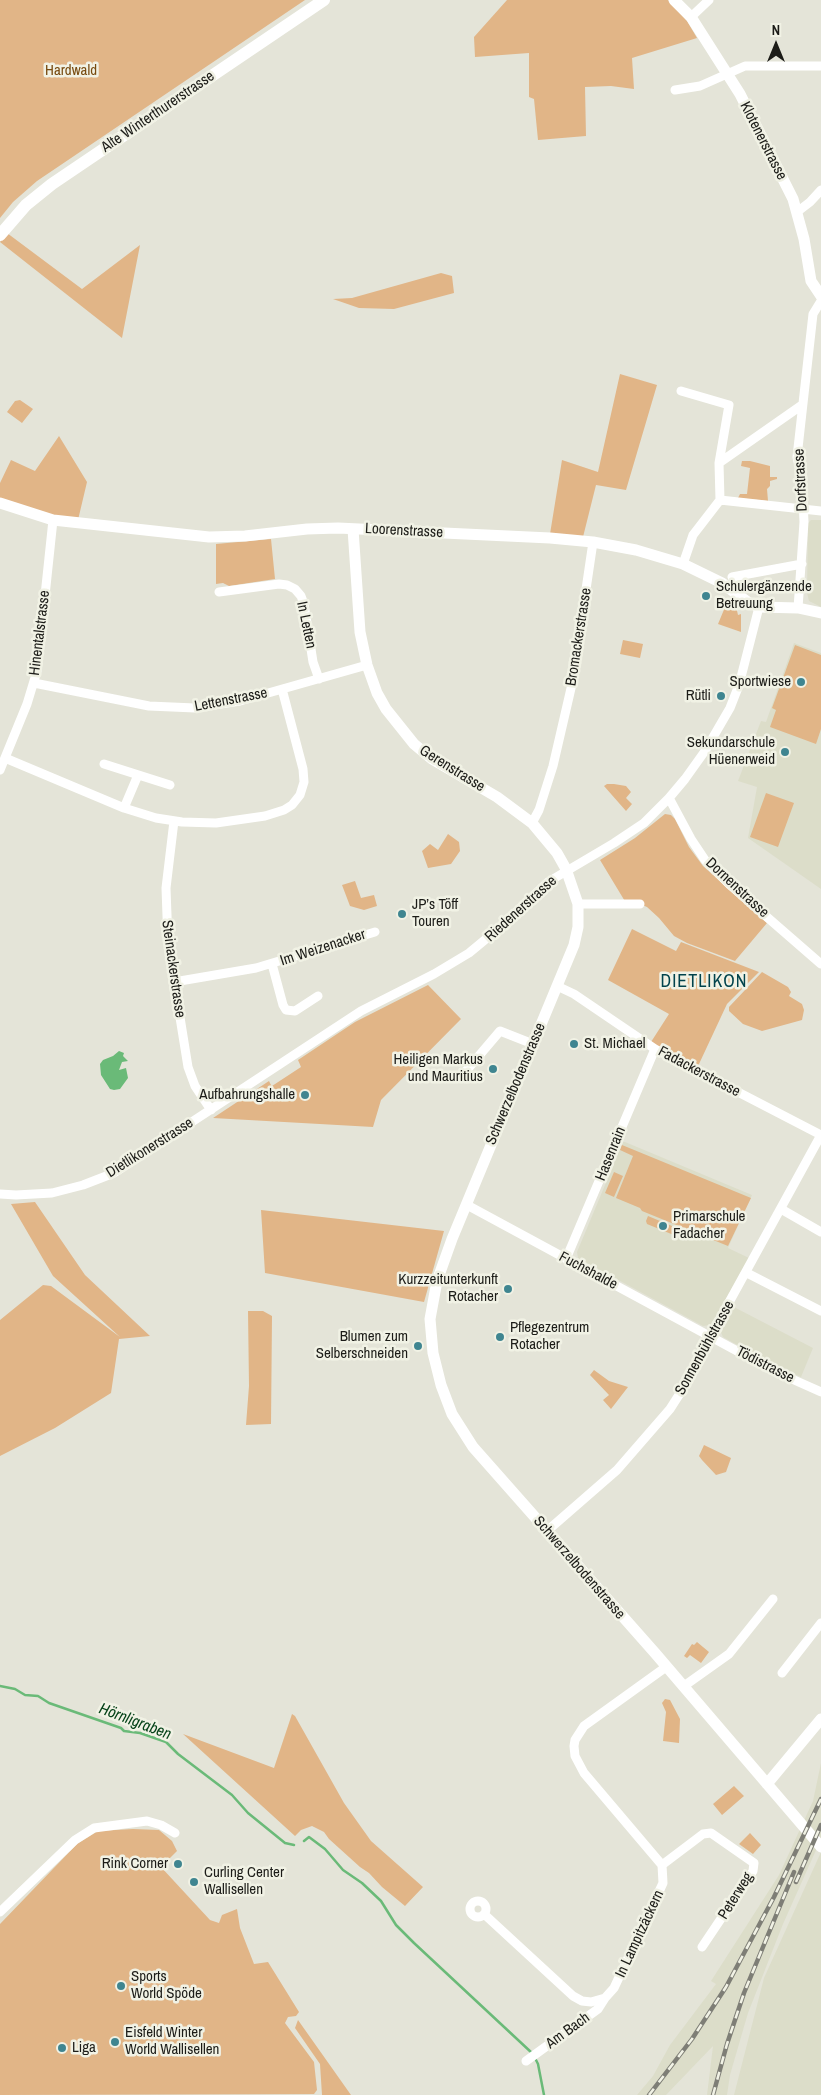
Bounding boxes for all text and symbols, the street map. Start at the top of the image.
north arrow [751,20,801,70]
text: N [772,21,780,39]
park label: Hardwald [45,62,97,80]
street label: Alte Winterthurerstrasse [98,67,218,157]
street label: Klotenerstrasse [736,99,790,183]
street label: Dorfstrasse [790,448,812,512]
street label: Loorenstrasse [365,520,443,542]
place label: Schulergänzende Betreuung [716,578,812,613]
street label: Bromackerstrasse [562,587,596,687]
street label: Hinentalstrasse [26,589,54,677]
marker: Schulergänzende Betreuung [700,590,712,602]
street label: In Letten [292,600,320,650]
place label: Sportwiese [729,673,791,691]
marker: Sportwiese [795,676,807,688]
street label: Lettenstrasse [193,684,269,716]
place label: Rütli [686,687,711,705]
marker: Rütli [715,690,727,702]
place label: Sekundarschule Hüenerweid [687,734,775,769]
street label: Gerenstrasse [416,742,488,796]
marker: Sekundarschule Hüenerweid [779,746,791,758]
street label: Dornenstrasse [702,854,772,922]
street label: Riedenerstrasse [481,872,561,946]
place label: JP’s Töff Touren [412,896,458,931]
marker: JP’s Töff Touren [396,908,408,920]
street label: Steinackerstrasse [157,919,189,1019]
street label: Im Weizenacker [278,926,368,970]
district label: DIETLIKON [659,971,749,993]
street label: Schwerzelbodenstrasse [482,1020,550,1148]
place label: St. Michael [584,1035,646,1053]
marker: St. Michael [568,1038,580,1050]
street label: Fadackerstrasse [655,1043,743,1101]
place label: Heiligen Markus und Mauritius [393,1051,483,1086]
marker: Heiligen Markus und Mauritius [487,1063,499,1075]
place label: Aufbahrungshalle [199,1086,295,1104]
marker: Aufbahrungshalle [299,1089,311,1101]
street label: Dietlikonerstrasse [103,1114,197,1182]
street label: Hasenrain [592,1124,630,1184]
place label: Primarschule Fadacher [673,1208,745,1243]
marker: Primarschule Fadacher [657,1220,669,1232]
street label: Fuchshalde [556,1248,620,1294]
place label: Kurzzeitunterkunft Rotacher [398,1271,498,1306]
marker: Kurzzeitunterkunft Rotacher [502,1283,514,1295]
street label: Sonnenbühlstrasse [672,1298,738,1398]
place label: Pflegezentrum Rotacher [510,1319,589,1354]
place label: Blumen zum Selberschneiden [316,1328,408,1363]
marker: Pflegezentrum Rotacher [494,1331,506,1343]
marker: Blumen zum Selberschneiden [412,1340,424,1352]
street label: Tödistrasse [733,1343,797,1387]
street label: Schwerzelbodenstrasse [529,1513,629,1623]
water label: Hörnligraben [96,1699,174,1745]
place label: Rink Corner [102,1855,168,1873]
marker: Rink Corner [172,1858,184,1870]
place label: Curling Center Wallisellen [204,1864,284,1899]
street label: Peterweg [715,1869,757,1923]
marker: Curling Center Wallisellen [188,1876,200,1888]
street label: In Lampitzäckern [612,1887,668,1981]
place label: Sports World Spöde [131,1968,202,2003]
marker: Sports World Spöde [115,1980,127,1992]
street label: Am Bach [543,2009,593,2053]
place label: Eisfeld Winter World Wallisellen [125,2024,219,2059]
marker: Eisfeld Winter World Wallisellen [109,2036,121,2048]
place label: Liga [72,2039,96,2057]
marker: Liga [56,2042,68,2054]

